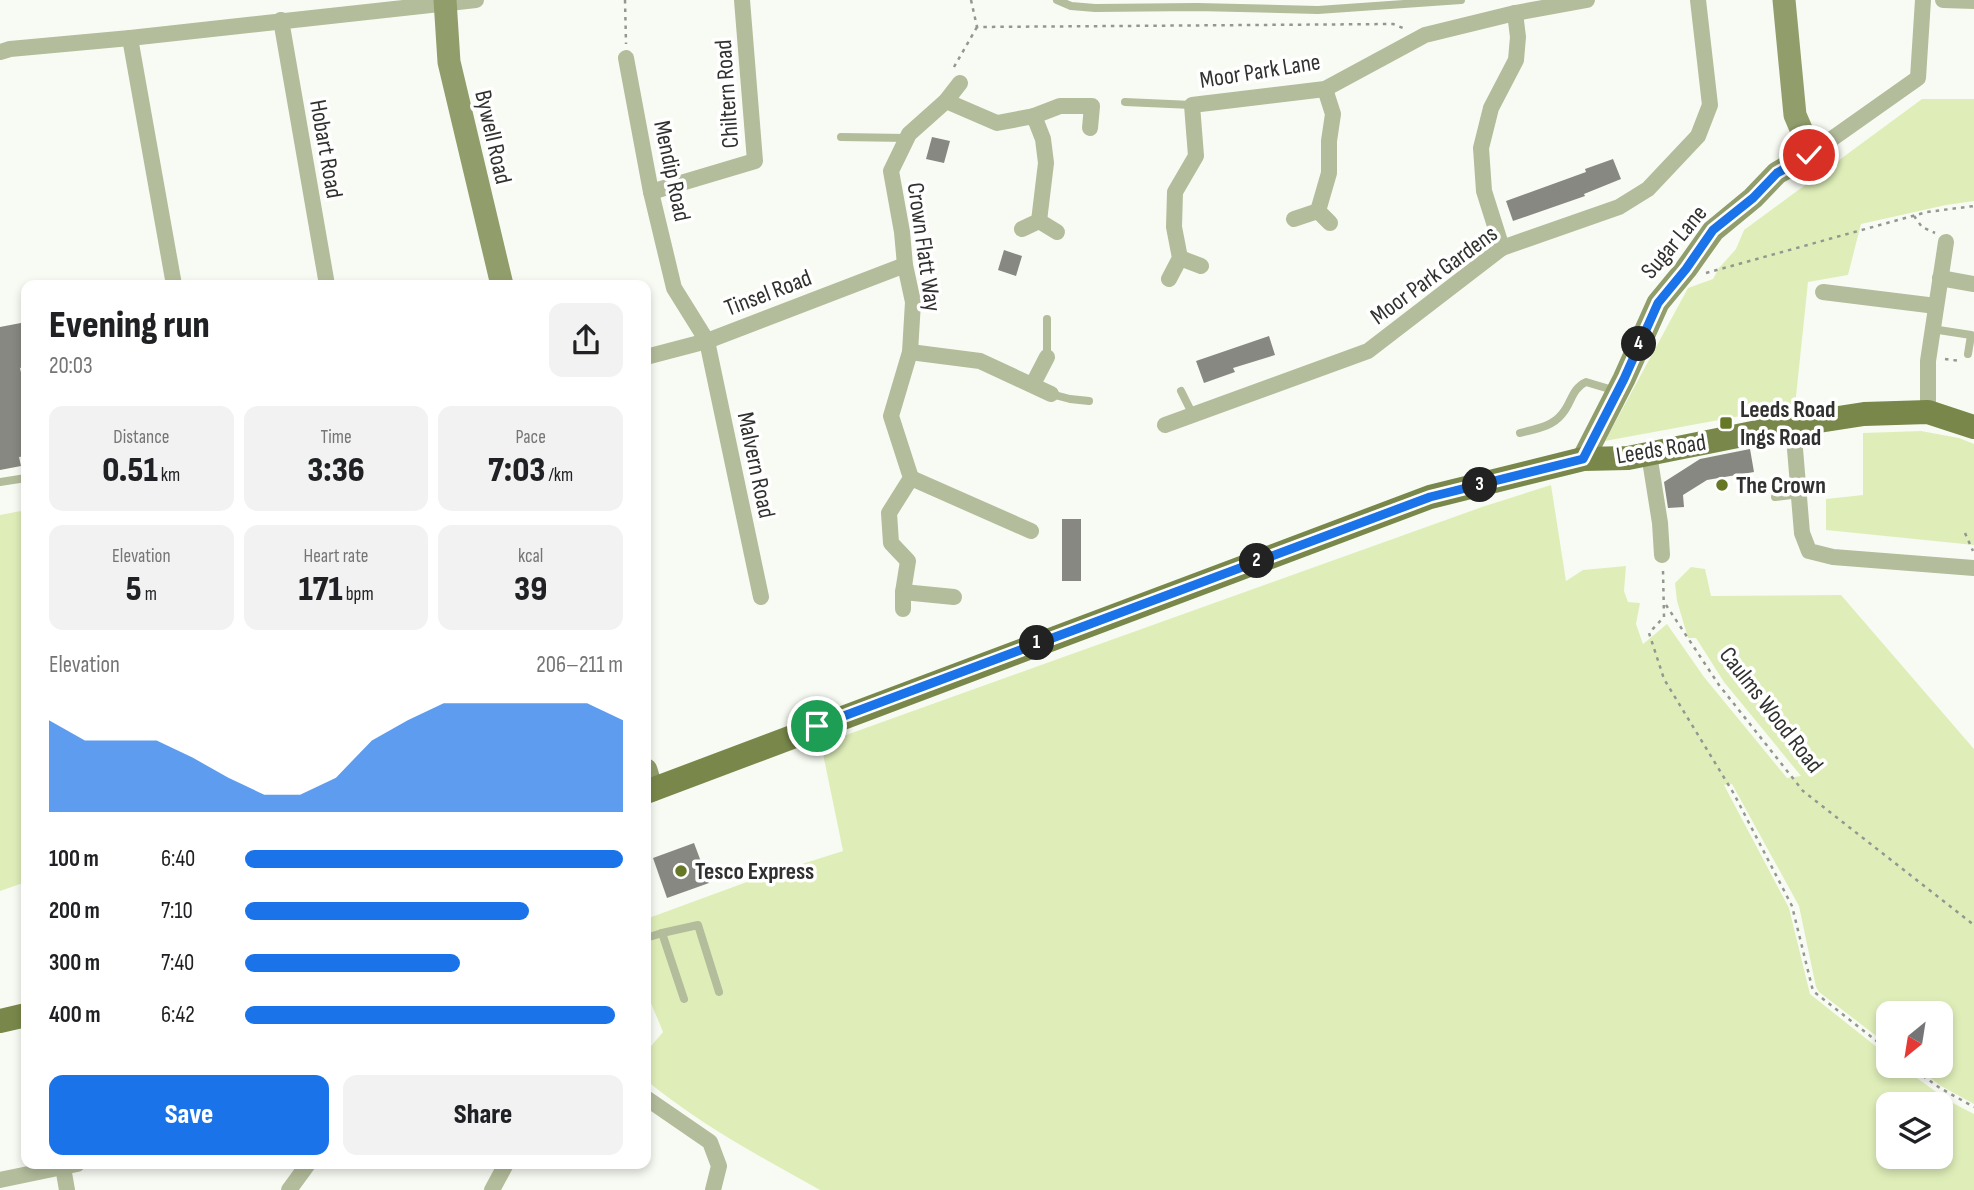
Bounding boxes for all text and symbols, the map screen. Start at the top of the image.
street label: Chiltern Road [709,39,745,149]
street label: Moor Park Lane [1198,47,1322,95]
street label: Bywell Road [468,87,518,187]
street label: Hobart Road [303,97,349,201]
street label: Mendip Road [647,118,697,224]
pin [1779,125,1839,185]
icon: check [1790,136,1828,174]
street label: Crown Flatt Way [901,181,947,313]
street label: Sugar Lane [1635,199,1713,285]
street label: Moor Park Gardens [1365,219,1503,331]
street label: Tinsel Road [720,263,816,323]
text: Evening run [49,303,210,348]
button: share [549,303,623,377]
pin: 4 [1622,326,1656,362]
text: 4 [1634,332,1643,355]
text: 20:03 [49,352,93,380]
place label: Leeds Road Ings Road [1740,395,1836,452]
street label: Malvern Road [731,409,781,521]
marker: Leeds Road Ings Road [1718,415,1734,431]
text: Distance [113,426,169,449]
text: Time [320,426,352,449]
text: Pace [516,426,546,449]
street label: Leeds Road [1614,428,1708,470]
text: 0.51 [102,449,158,492]
text: 3:36 [307,449,365,492]
text: 7:03 [488,449,546,492]
text: km [158,464,180,487]
text: /km [546,464,573,487]
pin: 3 [1462,468,1498,503]
place label: The Crown [1736,471,1826,500]
text: 3 [1475,473,1484,496]
marker: The Crown [1714,477,1730,493]
pin: 2 [1240,544,1274,578]
text: Elevation [112,545,171,568]
text: Heart rate [304,545,368,568]
text: kcal [518,545,543,568]
text: 2 [1252,549,1261,572]
text: 5 [126,568,142,611]
text: 171 [298,568,343,611]
text: 39 [514,568,547,611]
text: m [142,583,157,606]
text: bpm [343,583,374,606]
pin: 1 [1020,626,1054,660]
text: 1 [1033,631,1040,654]
street label: Caulms Wood Road [1713,641,1829,779]
text: Elevation [49,651,120,679]
text: 206–211 m [536,651,623,679]
pin [787,696,847,756]
icon: arrive [798,707,836,745]
text: 100 m [49,845,99,873]
text: 6:40 [161,845,195,873]
place label: Tesco Express [695,857,814,886]
marker: Tesco Express [673,863,689,879]
text: 200 m [49,897,100,925]
text: 7:10 [161,897,193,925]
text: 300 m [49,949,100,977]
text: 7:40 [161,949,194,977]
text: 400 m [49,1001,100,1029]
text: 6:42 [161,1001,195,1029]
north arrow [1876,1001,1953,1078]
map controls [1876,1001,1953,1169]
button: Save [49,1075,329,1155]
button: Share [343,1075,623,1155]
button: layers [1876,1092,1953,1169]

